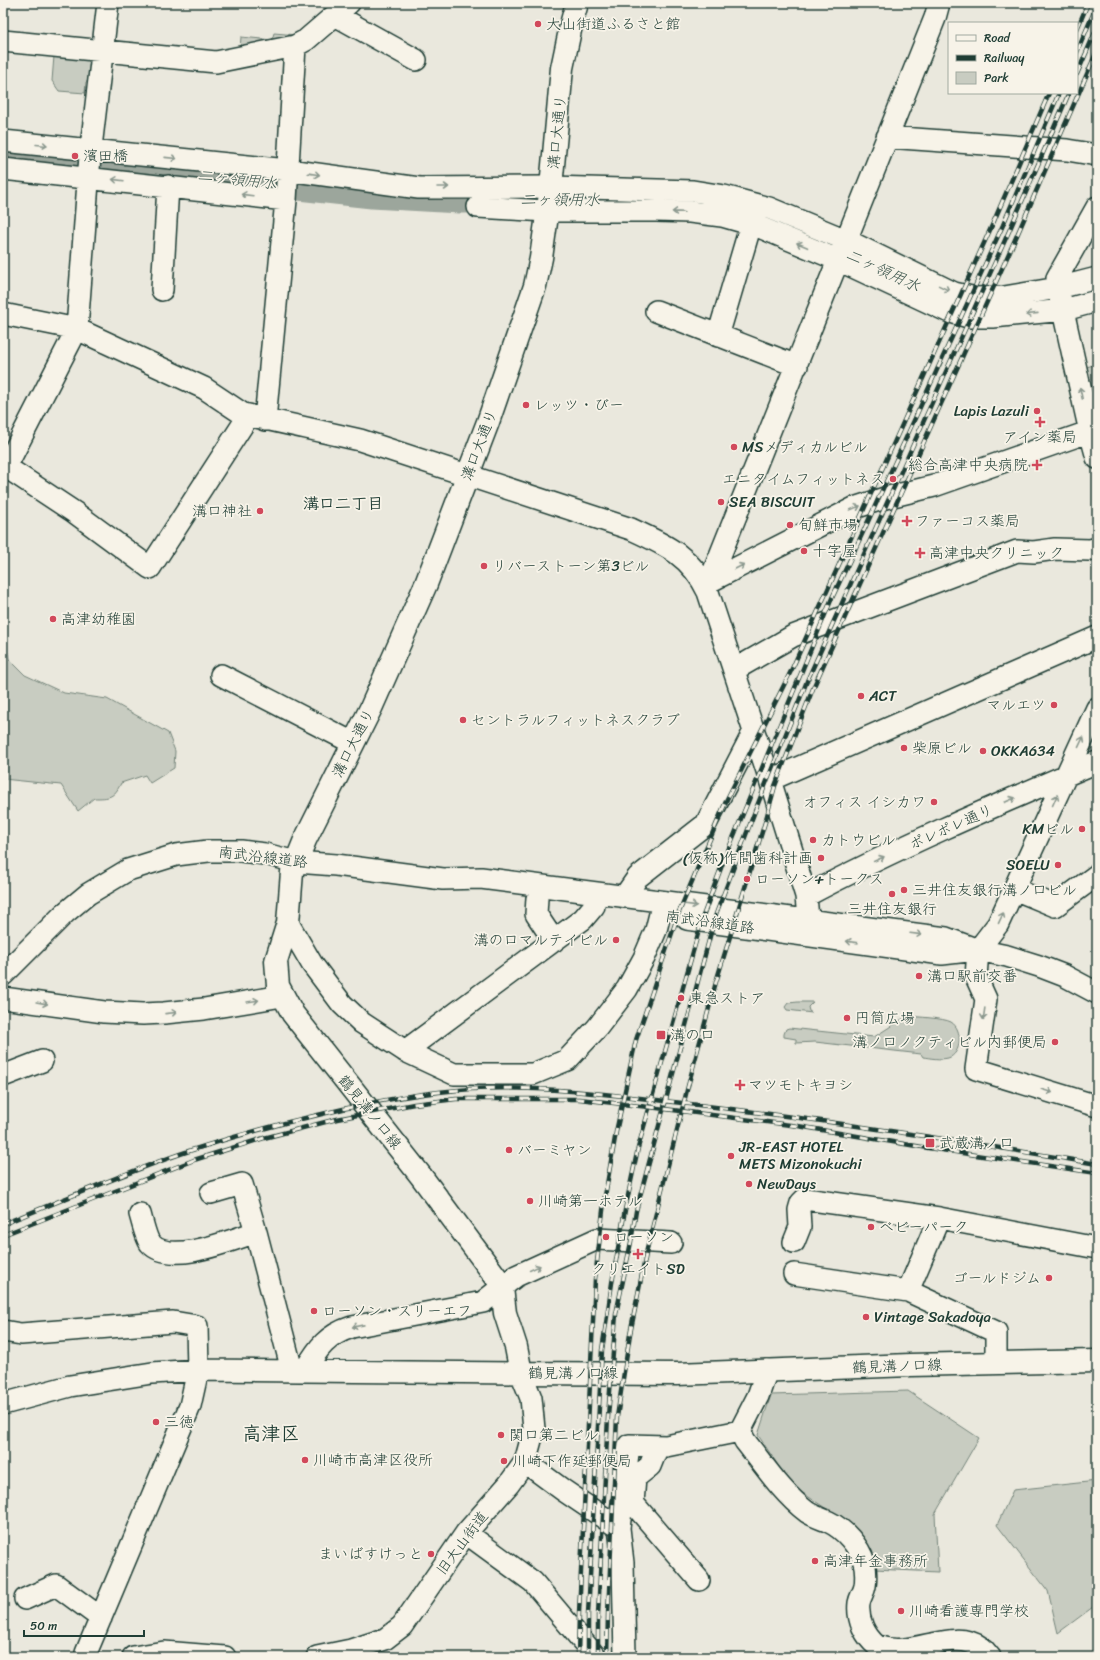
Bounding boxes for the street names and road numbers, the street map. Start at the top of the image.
street label: 溝口大通り [540,93,574,171]
street label: 溝口大通り [453,405,505,485]
street label: 溝口大通り [324,704,382,782]
street label: ポレポレ通り [905,797,997,857]
street label: 南武沿線道路 [217,839,309,875]
street label: 南武沿線道路 [664,903,756,941]
street label: 鶴見溝ノ口線 [332,1069,408,1155]
street label: 鶴見溝ノ口線 [852,1351,942,1381]
street label: 鶴見溝ノ口線 [528,1360,618,1386]
street label: 旧大山街道 [429,1505,495,1581]

